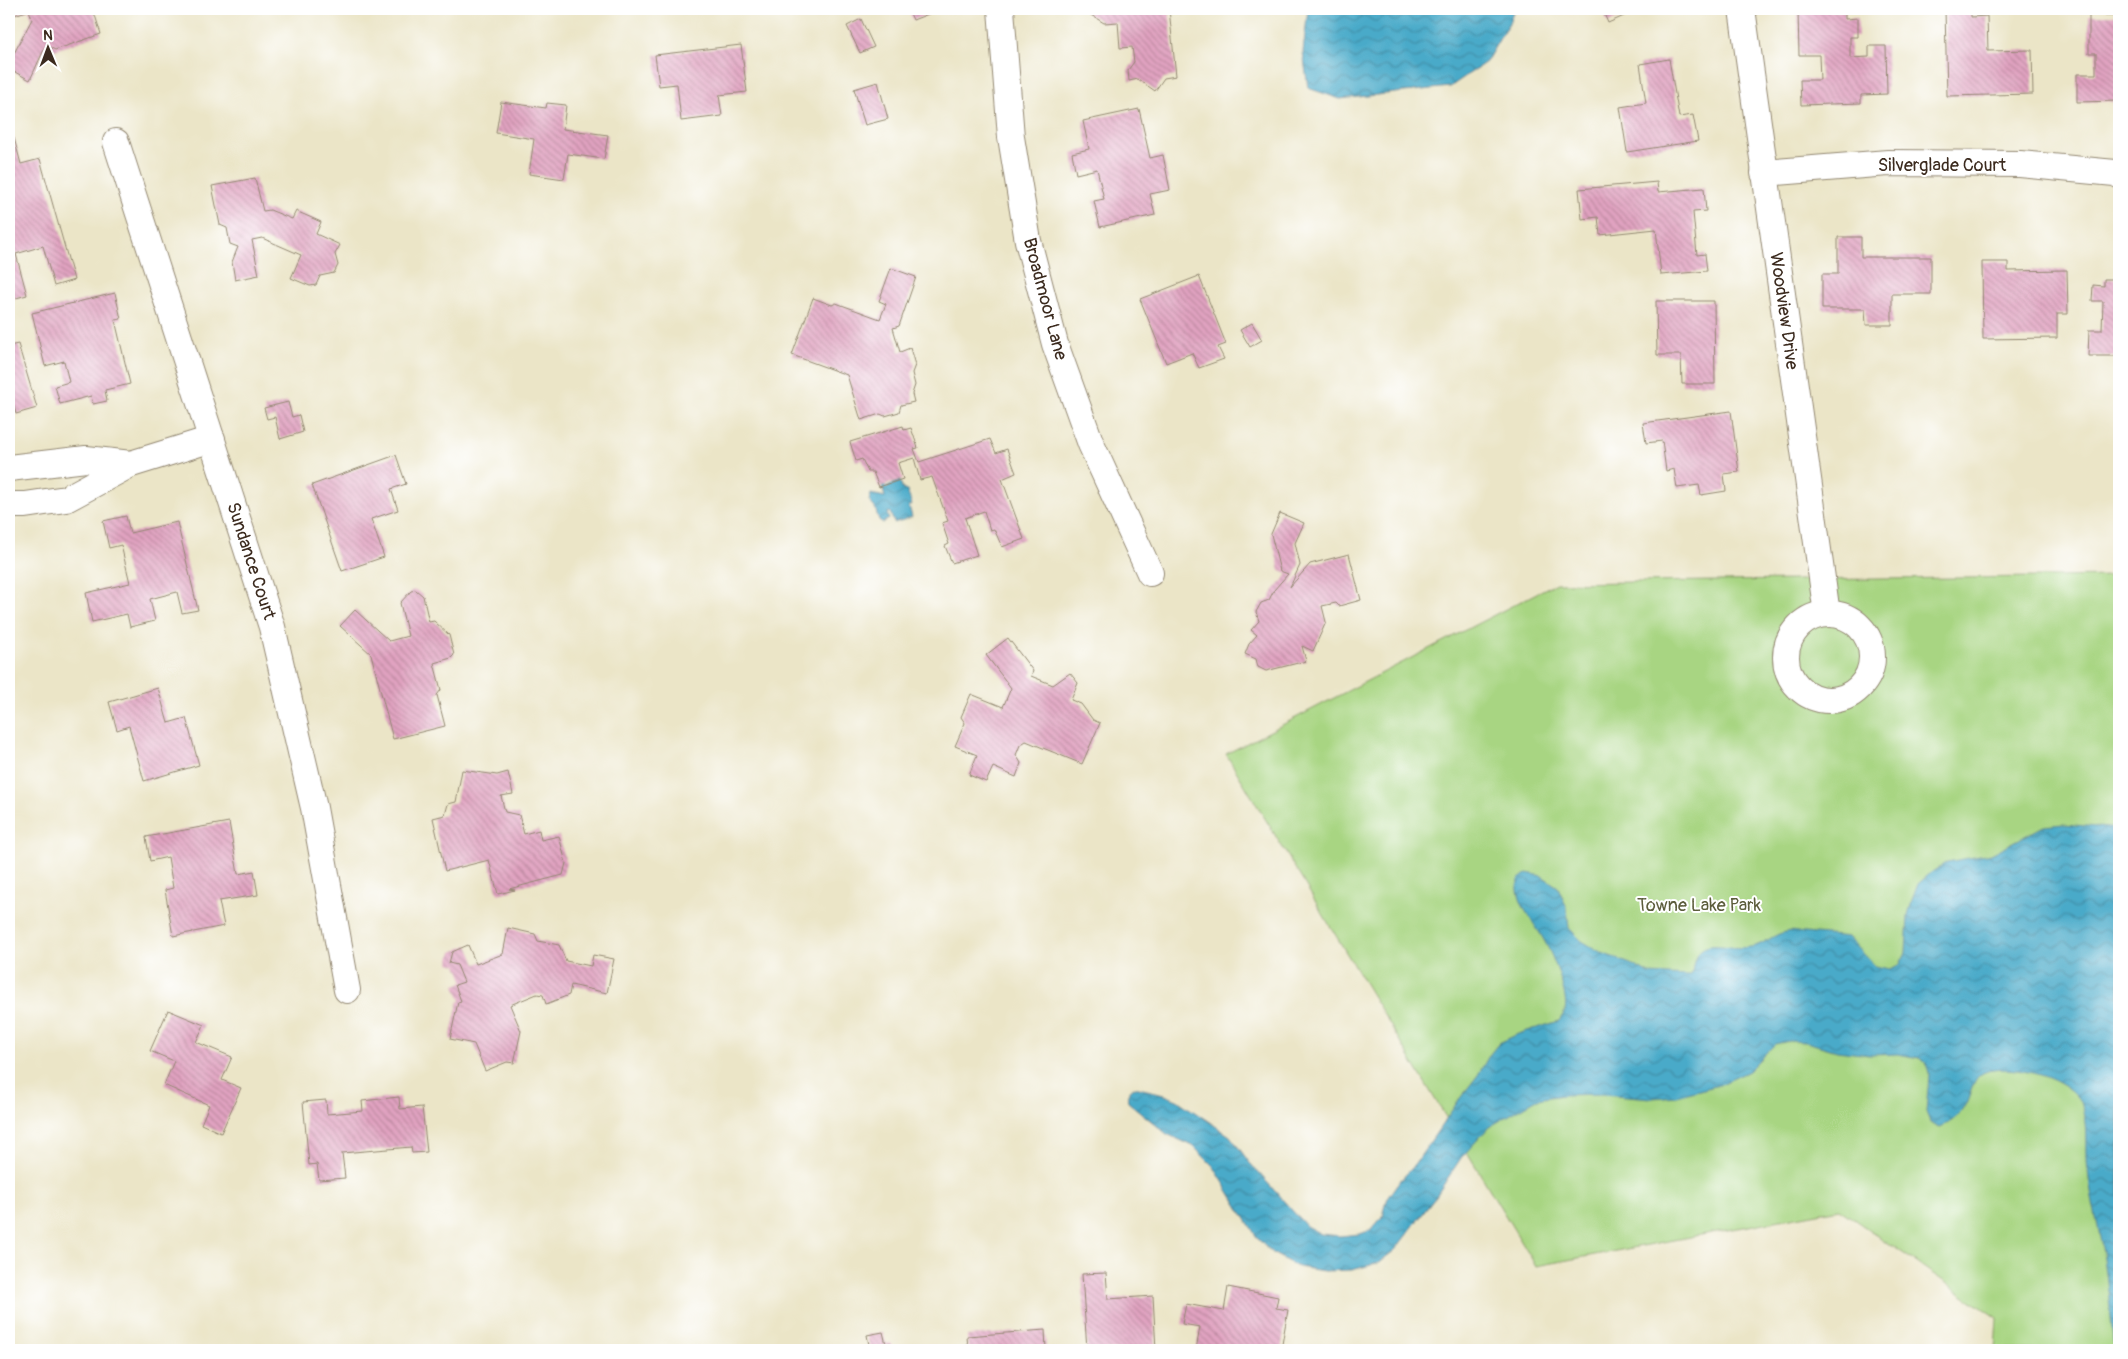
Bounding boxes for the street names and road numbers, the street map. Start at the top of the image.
street label: Silverglade Court [1878,154,2007,177]
street label: Broadmoor Lane [1018,235,1072,363]
street label: Woodview Drive [1764,251,1804,371]
street label: Sundance Court [221,499,281,623]

